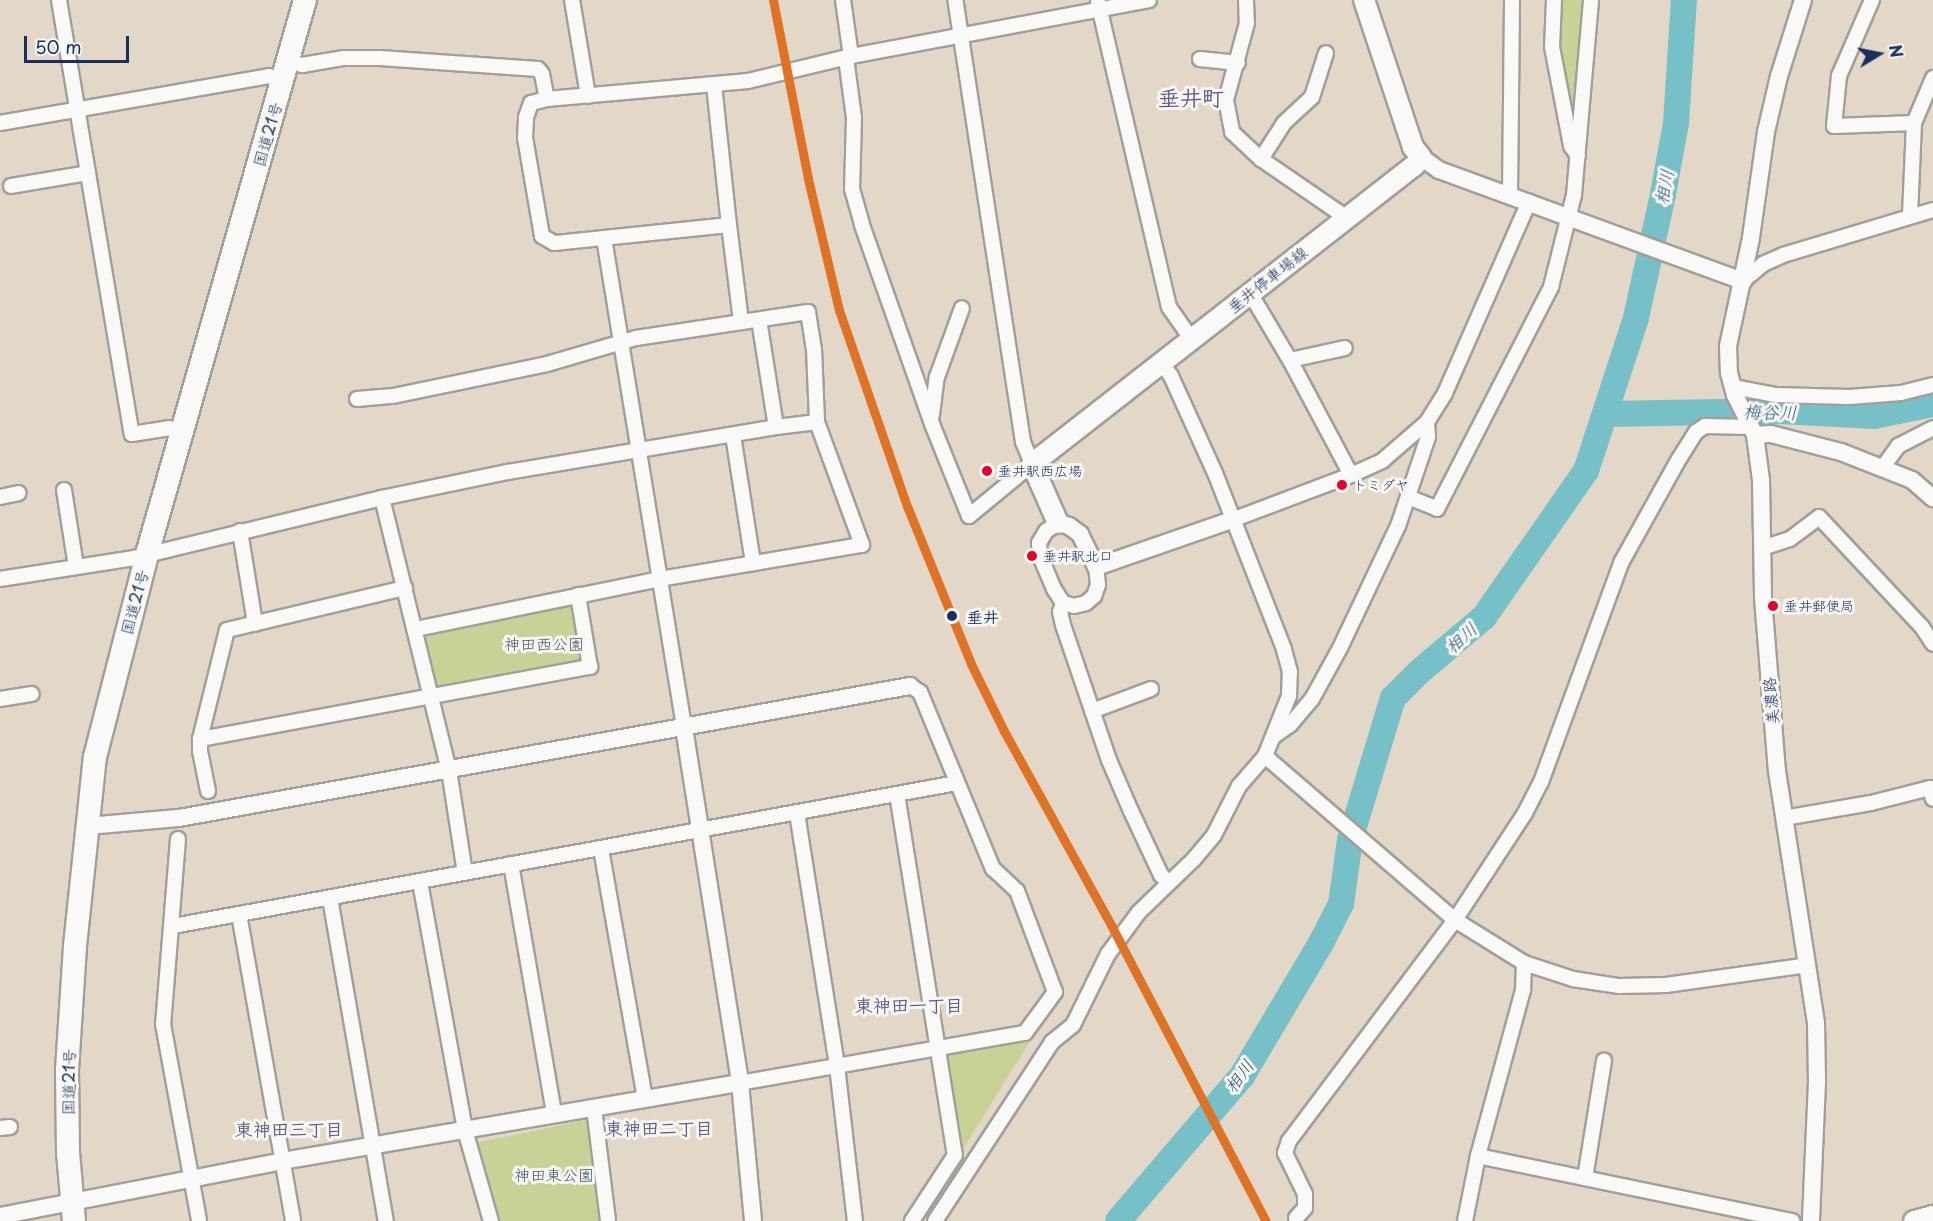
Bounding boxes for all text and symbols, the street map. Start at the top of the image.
scale bar [27,24,132,62]
north arrow [1849,24,1909,84]
text: 50 m [35,33,82,60]
text: N [1884,43,1910,59]
district label: 垂井町 [1158,84,1224,110]
street label: 国道21号 [249,99,285,169]
water label: 相川 [1650,167,1678,207]
street label: 垂井停車場線 [1223,242,1311,316]
water label: 梅谷川 [1743,401,1797,423]
place label: 垂井駅西広場 [998,463,1082,479]
marker: 垂井駅西広場 [981,465,993,477]
place label: トミダヤ [1353,477,1409,493]
marker: トミダヤ [1336,479,1348,491]
place label: 垂井駅北口 [1043,548,1113,564]
marker: 垂井駅北口 [1026,550,1038,562]
street label: 国道21号 [116,567,152,637]
place label: 垂井郵便局 [1784,598,1854,614]
marker: 垂井郵便局 [1767,600,1779,612]
marker: 垂井 [942,606,962,626]
place label: 垂井 [967,606,999,626]
water label: 相川 [1440,618,1482,658]
park label: 神田西公園 [504,633,584,653]
street label: 美濃路 [1758,676,1782,726]
district label: 東神田一丁目 [855,994,963,1016]
street label: 国道21号 [58,1049,78,1115]
water label: 相川 [1220,1055,1258,1097]
district label: 東神田二丁目 [605,1117,713,1139]
district label: 東神田三丁目 [235,1118,343,1140]
park label: 神田東公園 [514,1164,594,1184]

